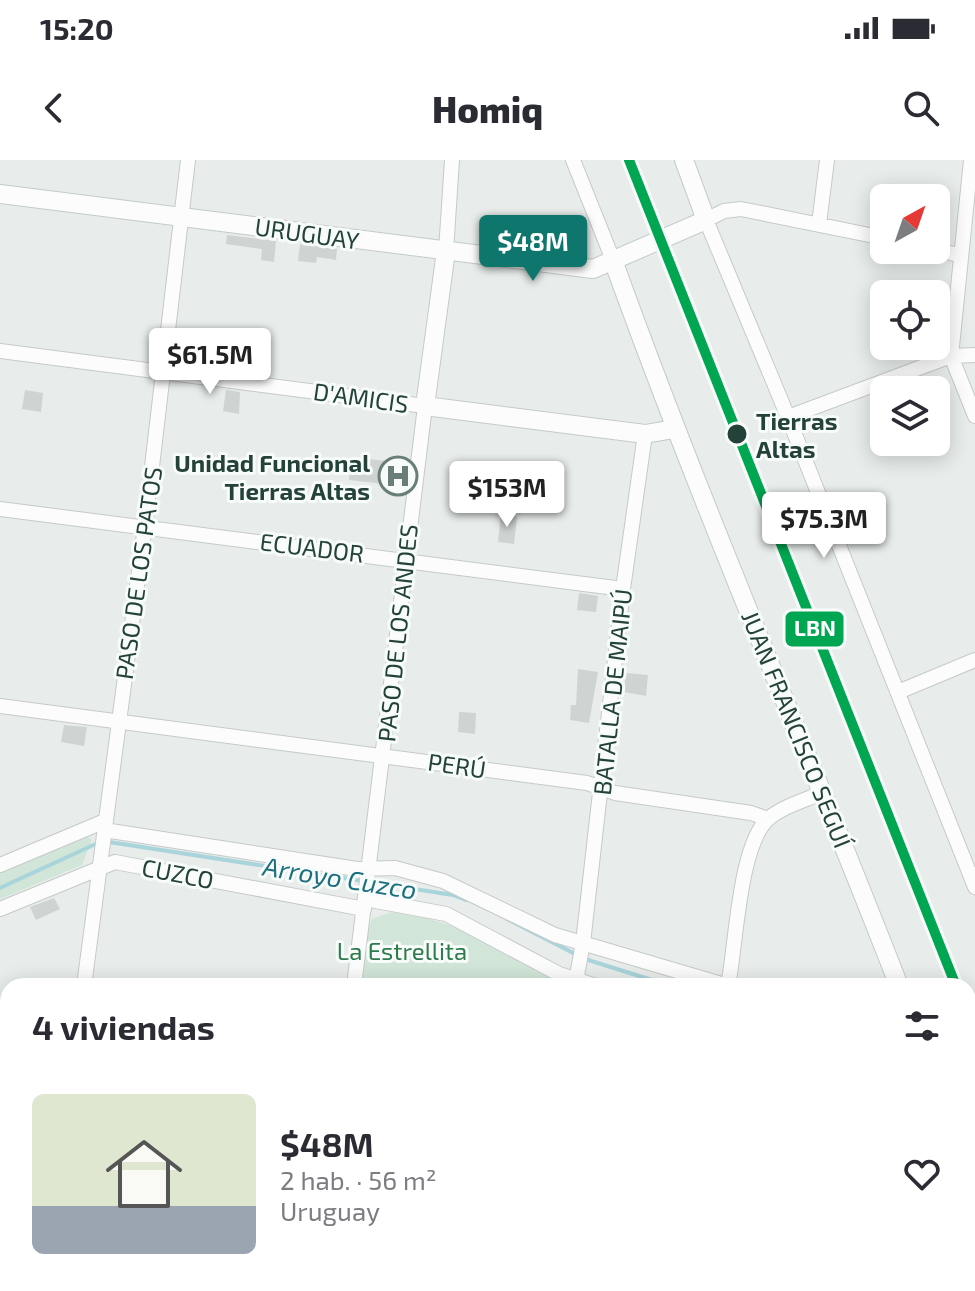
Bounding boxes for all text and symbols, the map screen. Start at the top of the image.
text: 15:20 [40,10,114,46]
icon: back [32,86,76,130]
icon: search [899,86,943,130]
text: Homiq [432,87,543,130]
north arrow [870,184,950,264]
map controls [870,184,950,456]
street label: URUGUAY [253,211,361,255]
pin: $48M [486,215,580,283]
text: $48M [497,225,569,256]
button: locate [870,280,950,360]
pin: $61.5M [145,328,275,396]
text: $61.5M [167,338,253,369]
street label: D'AMICIS [312,376,410,418]
button: layers [870,376,950,456]
place label: Tierras Altas [756,406,837,463]
marker: Tierras Altas [725,422,749,446]
place label: Unidad Funcional Tierras Altas [174,448,370,505]
hospital icon: Unidad Funcional Tierras Altas [377,455,419,497]
pin: $153M [451,461,563,529]
street label: PASO DE LOS PATOS [109,465,167,681]
text: $153M [467,471,547,502]
pin: $75.3M [759,492,889,560]
text: $75.3M [780,502,868,533]
street label: PASO DE LOS ANDES [371,523,423,743]
street label: ECUADOR [258,526,366,568]
street label: BATALLA DE MAIPÚ [587,587,637,797]
street label: JUAN FRANCISCO SEGUÍ [736,606,858,852]
line badge: LBN [784,610,845,648]
text: LBN [794,614,836,640]
street label: PERÚ [426,747,488,783]
water label: Arroyo Cuzco [260,849,419,905]
street label: CUZCO [140,852,216,894]
park label: La Estrellita [337,936,467,965]
icon: filters [900,1004,944,1048]
text: 4 viviendas [32,1006,215,1047]
text: $48M [280,1123,374,1164]
icon: home [96,1126,192,1222]
icon: heart [900,1152,944,1196]
text: 2 hab. · 56 m² [280,1164,436,1195]
text: Uruguay [280,1195,380,1226]

